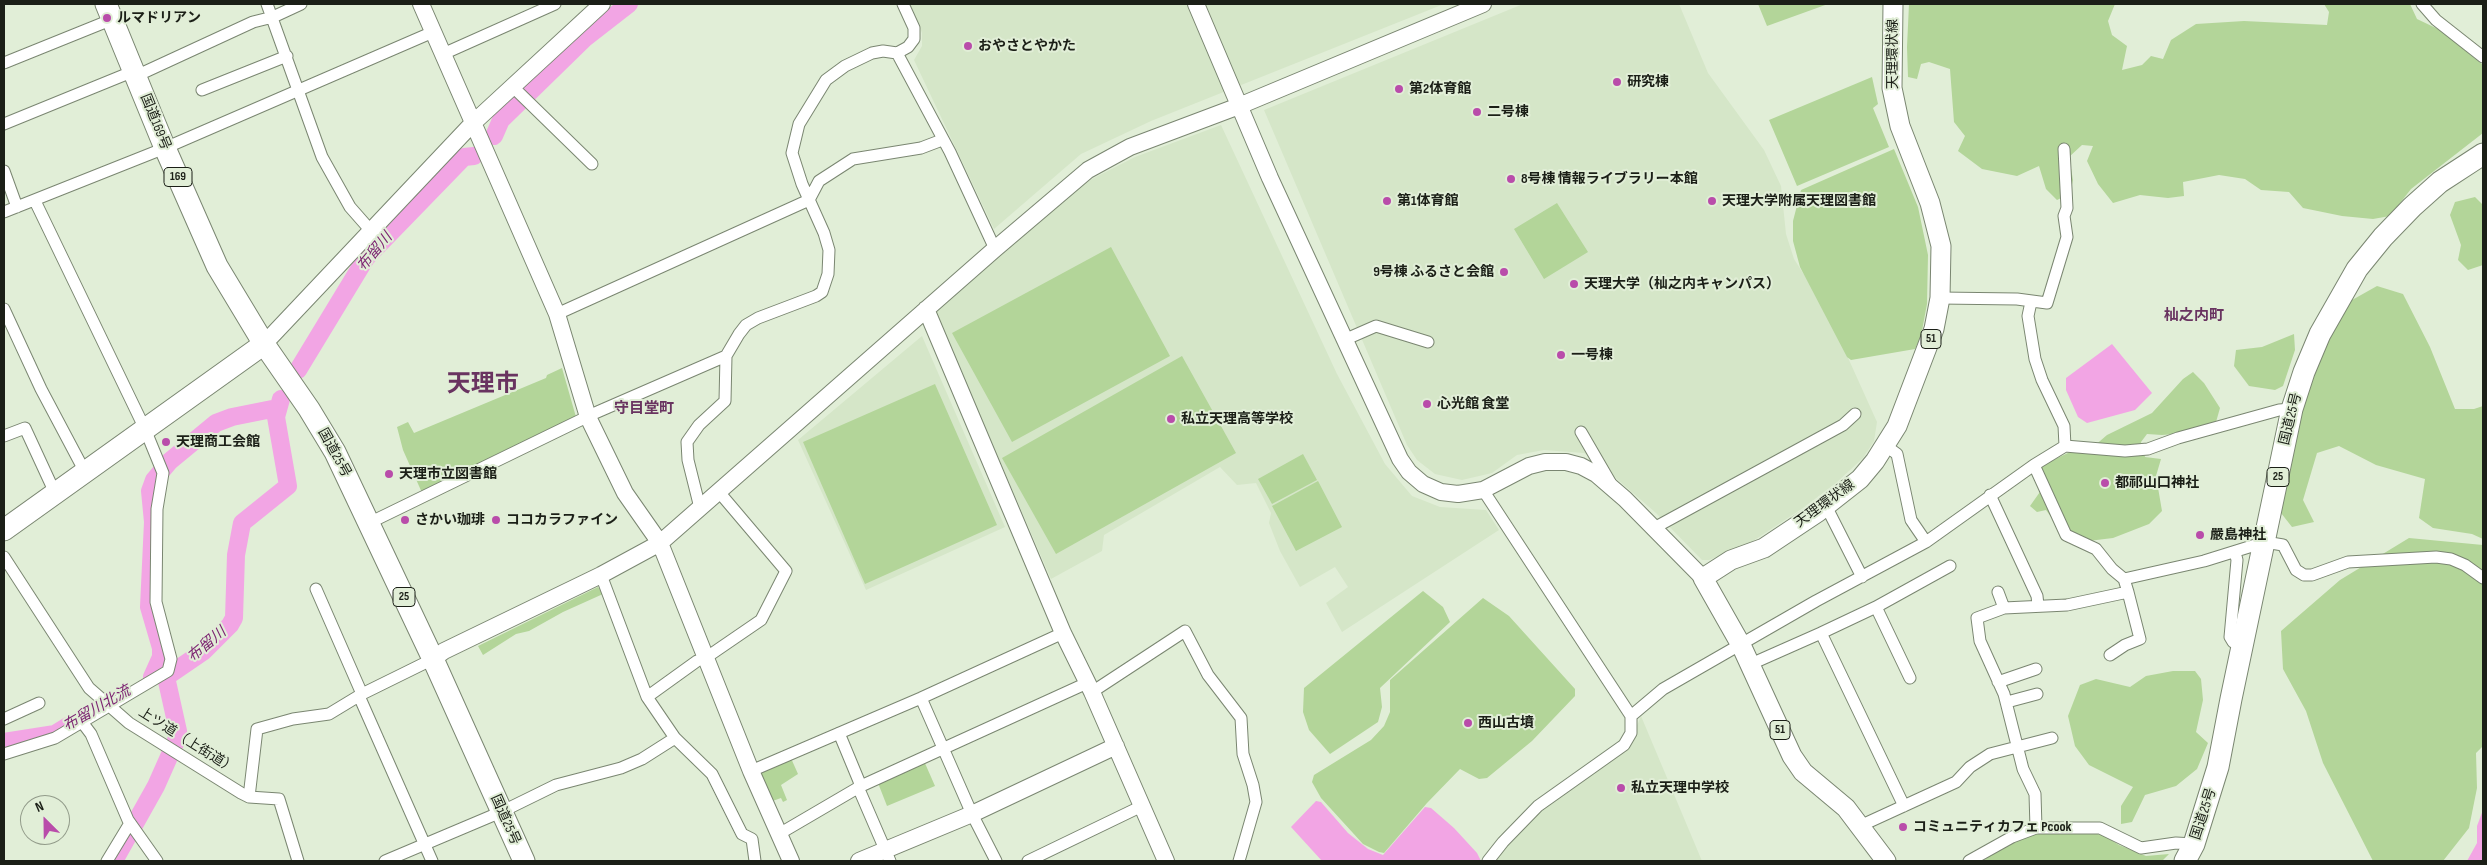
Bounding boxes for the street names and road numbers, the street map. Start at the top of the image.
street label: 天理環状線 [1885,19,1901,89]
street label: 国道169号 [136,91,174,153]
road number: 169 [164,168,192,186]
road number: 51 [1921,329,1941,348]
street label: 国道25号 [2276,391,2306,447]
street label: 国道25号 [314,426,354,480]
road number: 25 [2267,468,2289,487]
street label: 天理環状線 [1792,477,1858,531]
road number: 25 [393,588,415,606]
street label: 上ツ道（上街道） [135,704,239,778]
road number: 51 [1770,720,1790,740]
street label: 国道25号 [2188,786,2220,842]
street label: 国道25号 [486,792,524,848]

